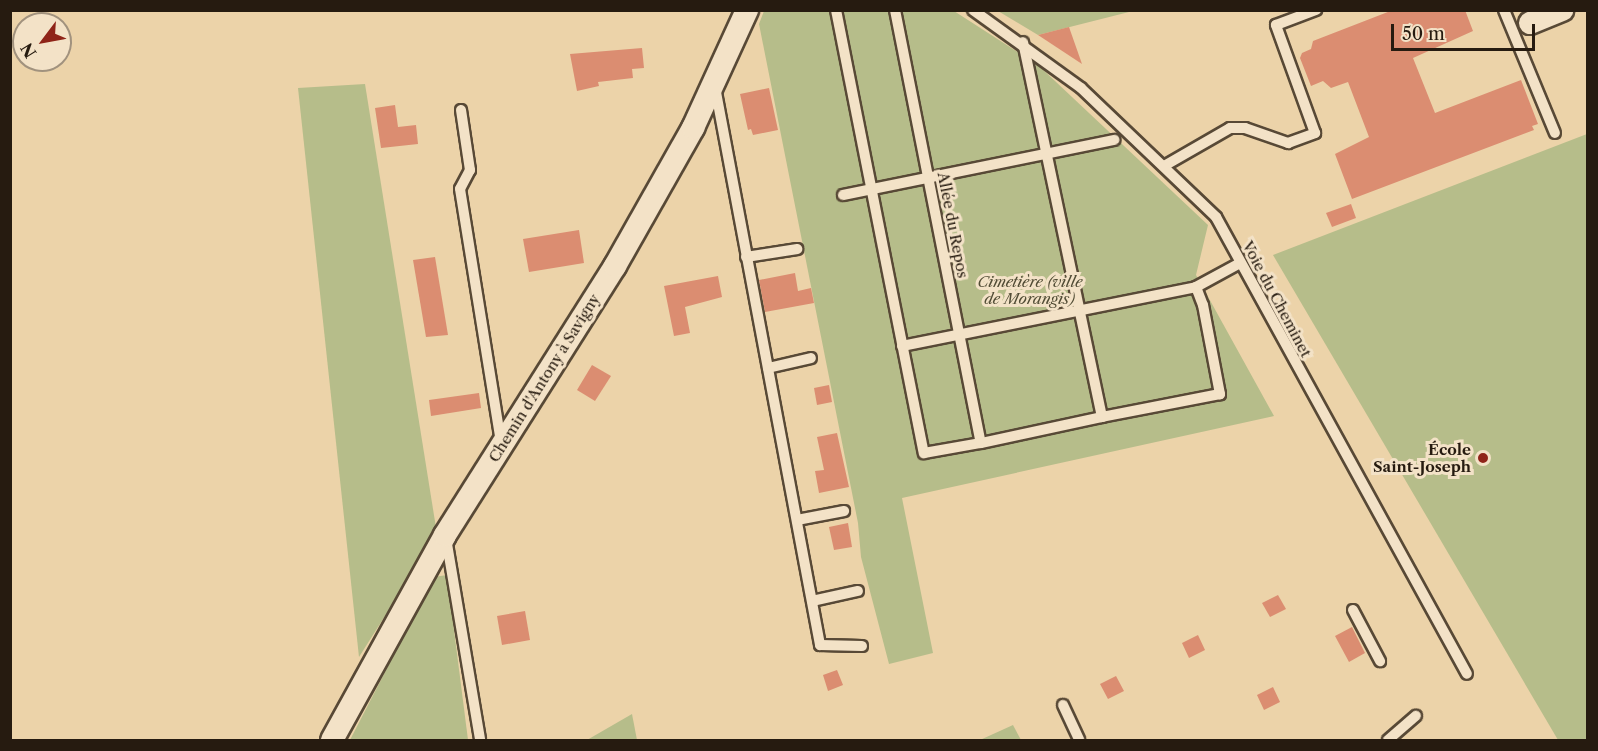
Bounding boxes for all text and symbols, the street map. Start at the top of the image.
north arrow [12,12,72,72]
scale bar [1394,12,1538,50]
text: 50 m [1402,23,1445,45]
text: N [16,39,41,62]
street label: Allée du Repos [934,171,972,279]
street label: Voie du Cheminet [1239,238,1315,360]
park label: Cimetière (ville de Morangis) [977,272,1083,307]
street label: Chemin d'Antony à Savigny [485,290,603,466]
place label: École Saint-Joseph [1373,440,1471,475]
marker: École Saint-Joseph [1476,451,1490,465]

